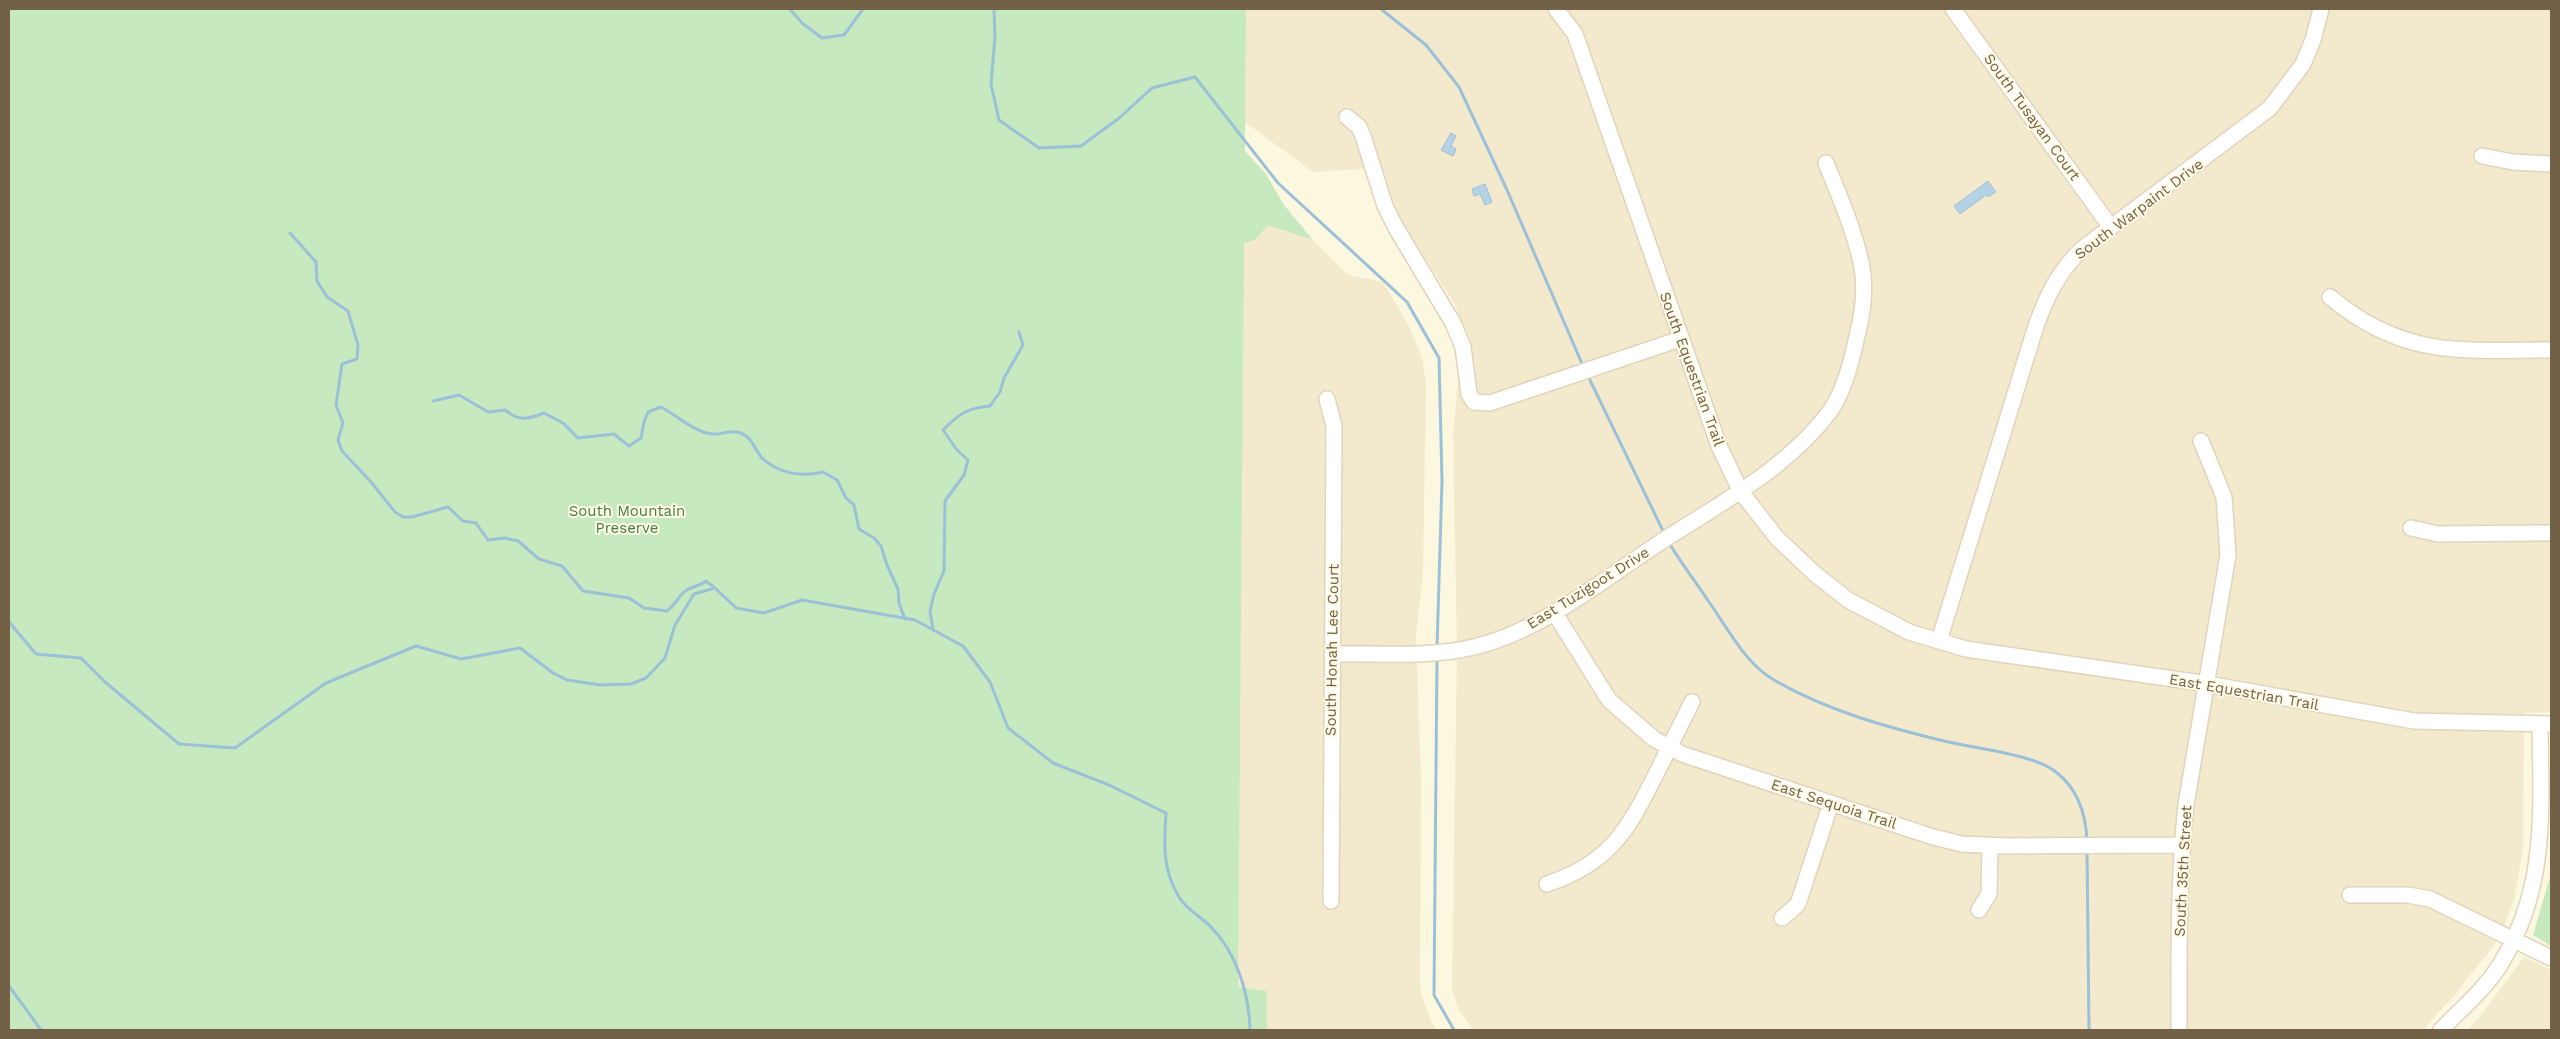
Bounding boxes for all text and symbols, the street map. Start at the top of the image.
street label: South Tusayan Court [1980,50,2084,185]
street label: South Warpaint Drive [2071,155,2207,263]
street label: South Equestrian Trail [1656,289,1728,449]
park label: South Mountain Preserve [569,502,685,537]
street label: East Tuzigoot Drive [1524,543,1652,633]
street label: South Honah Lee Court [1321,563,1343,736]
street label: East Equestrian Trail [2168,670,2321,714]
street label: East Sequoia Trail [1769,775,1900,833]
street label: South 35th Street [2171,804,2195,937]

